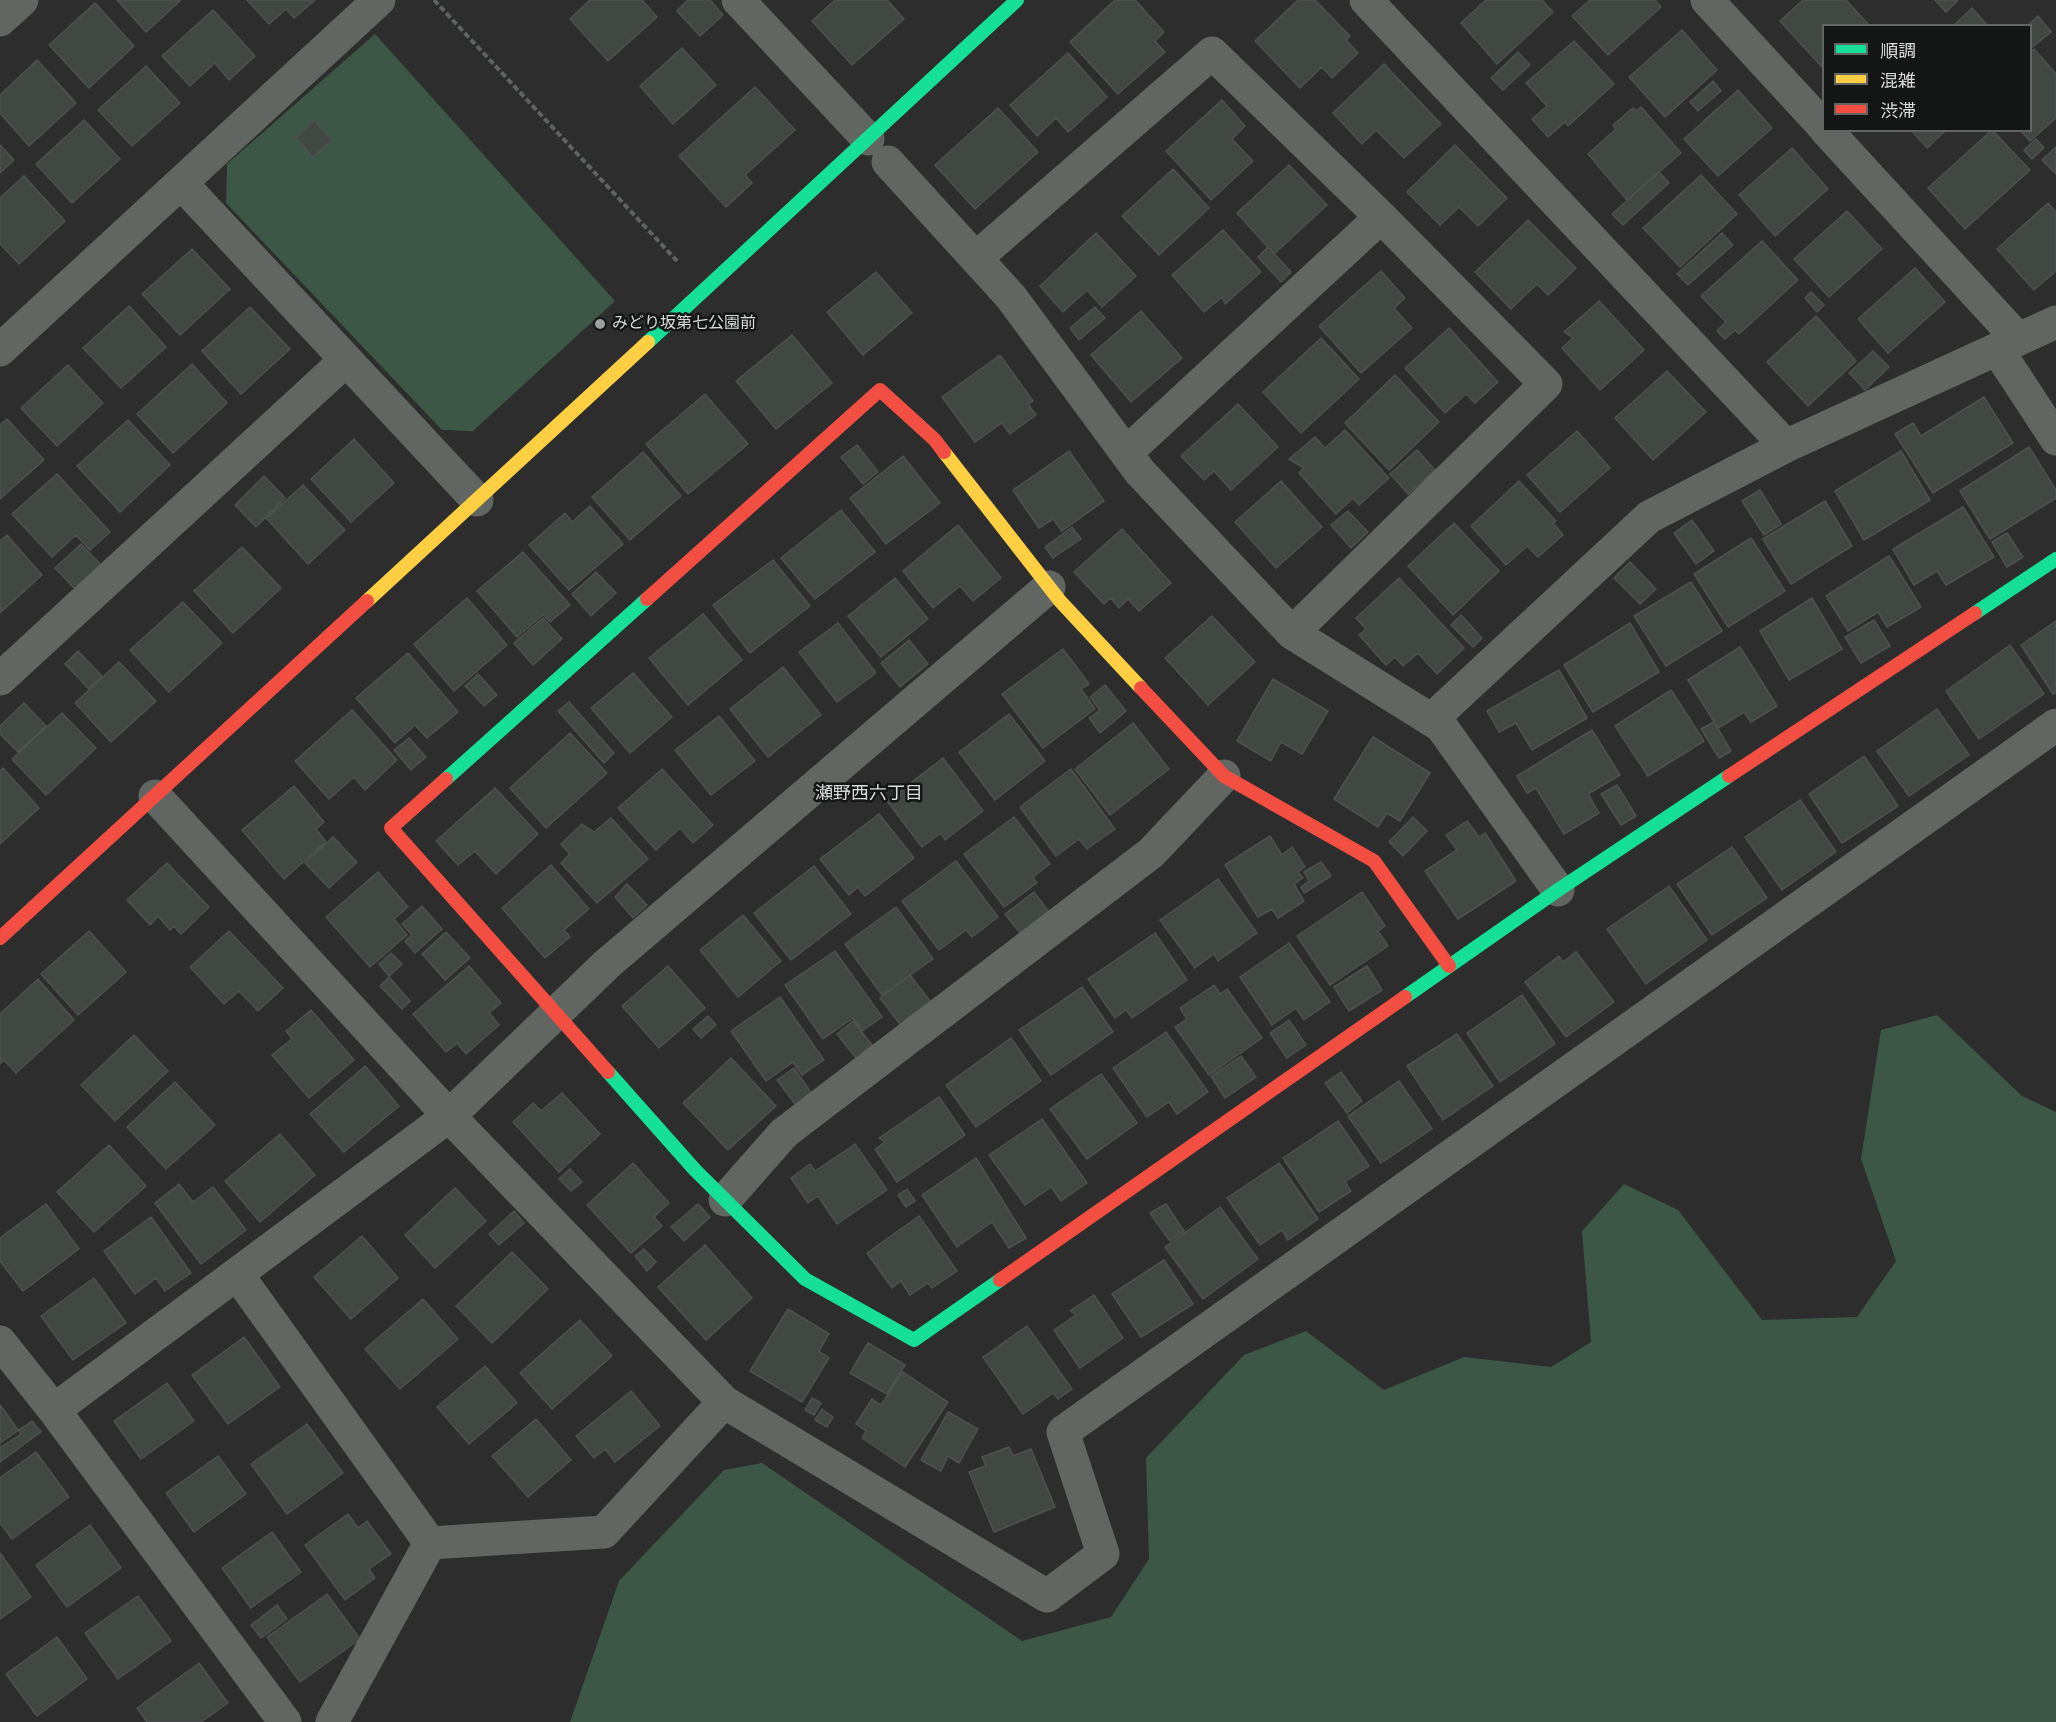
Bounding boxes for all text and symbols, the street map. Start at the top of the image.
legend [1822,24,2032,132]
text: 順調 [1880,40,1916,62]
text: 混雑 [1880,70,1916,92]
text: 渋滞 [1880,100,1916,122]
place label: みどり坂第七公園前 [612,314,756,334]
marker: みどり坂第七公園前 [593,317,607,331]
district label: 瀬野西六丁目 [815,783,923,805]

